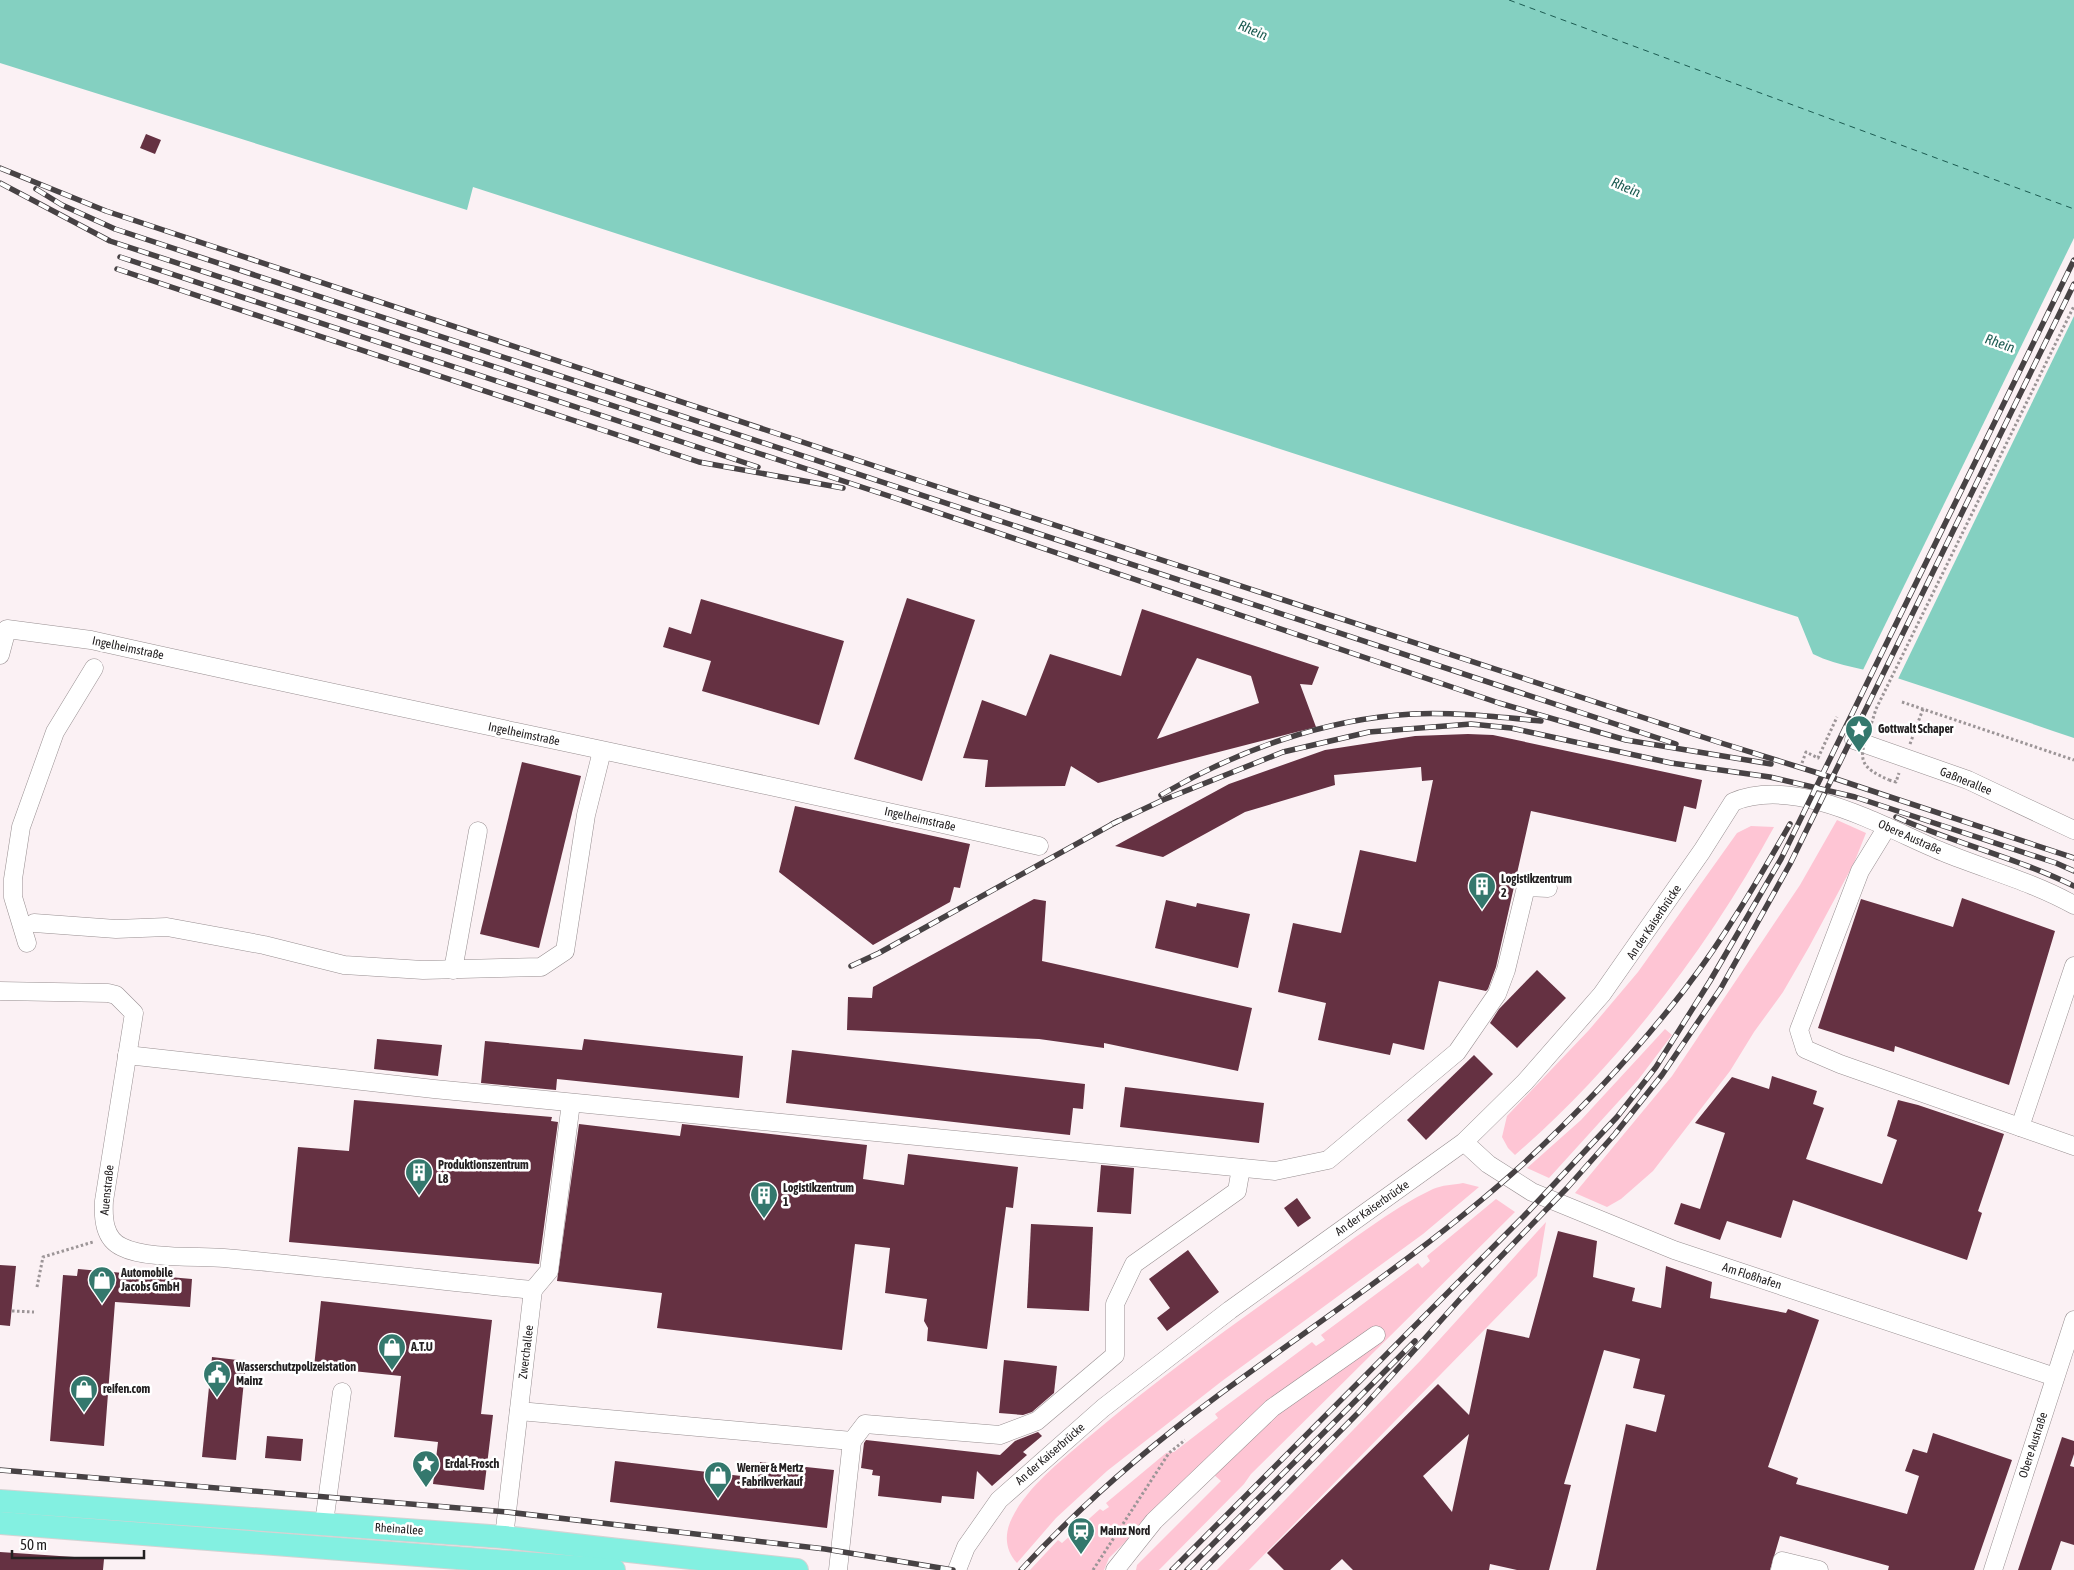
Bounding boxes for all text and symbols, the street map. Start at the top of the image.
water label: Rhein [1236,17,1270,43]
water label: Rhein [1609,174,1643,200]
water label: Rhein [1983,331,2017,356]
street label: Ingelheimstraße [91,634,165,662]
place icon: Gottwalt Schaper [1844,714,1874,753]
street label: Ingelheimstraße [487,720,561,748]
place label: Gottwalt Schaper [1878,722,1954,736]
street label: Gaßnerallee [1938,764,1994,798]
street label: Ingelheimstraße [883,804,957,834]
street label: Obere Austraße [1876,817,1944,857]
building icon: Logistikzentrum 2 [1467,871,1497,910]
place label: Logistikzentrum 2 [1501,872,1572,900]
street label: An der Kaiserbrücke [1624,882,1684,962]
building icon: Produktionszentrum L8 [404,1157,434,1196]
place label: Produktionszentrum L8 [438,1158,529,1186]
street label: Auenstraße [97,1164,117,1216]
street label: An der Kaiserbrücke [1332,1177,1412,1239]
building icon: Logistikzentrum 1 [749,1180,779,1219]
place label: Logistikzentrum 1 [783,1181,854,1209]
street label: Am Floßhafen [1721,1260,1783,1292]
shop icon: Automobile Jacobs GmbH [87,1265,117,1304]
place label: Automobile Jacobs GmbH [120,1266,180,1294]
street label: Zwerchallee [516,1324,536,1380]
shop icon: A.T.U [377,1332,407,1371]
place label: A.T.U [410,1340,433,1354]
public building icon: Wasserschutzpolizeistation Mainz [202,1359,232,1398]
place label: Wasserschutzpolizeistation Mainz [235,1360,356,1388]
shop icon: reifen.com [69,1374,99,1413]
place label: reifen.com [103,1382,151,1396]
street label: Obere Austraße [2016,1410,2050,1480]
street label: An der Kaiserbrücke [1013,1420,1087,1488]
place icon: Erdal-Frosch [411,1449,441,1488]
place label: Erdal-Frosch [445,1457,500,1471]
shop icon: Werner & Mertz - Fabrikverkauf [703,1460,733,1499]
place label: Werner & Mertz - Fabrikverkauf [736,1461,804,1489]
station icon: Mainz Nord [1066,1516,1096,1555]
street label: Rheinallee [374,1520,424,1538]
place label: Mainz Nord [1100,1524,1150,1538]
scale bar [12,1528,145,1560]
text: 50 m [20,1536,47,1553]

